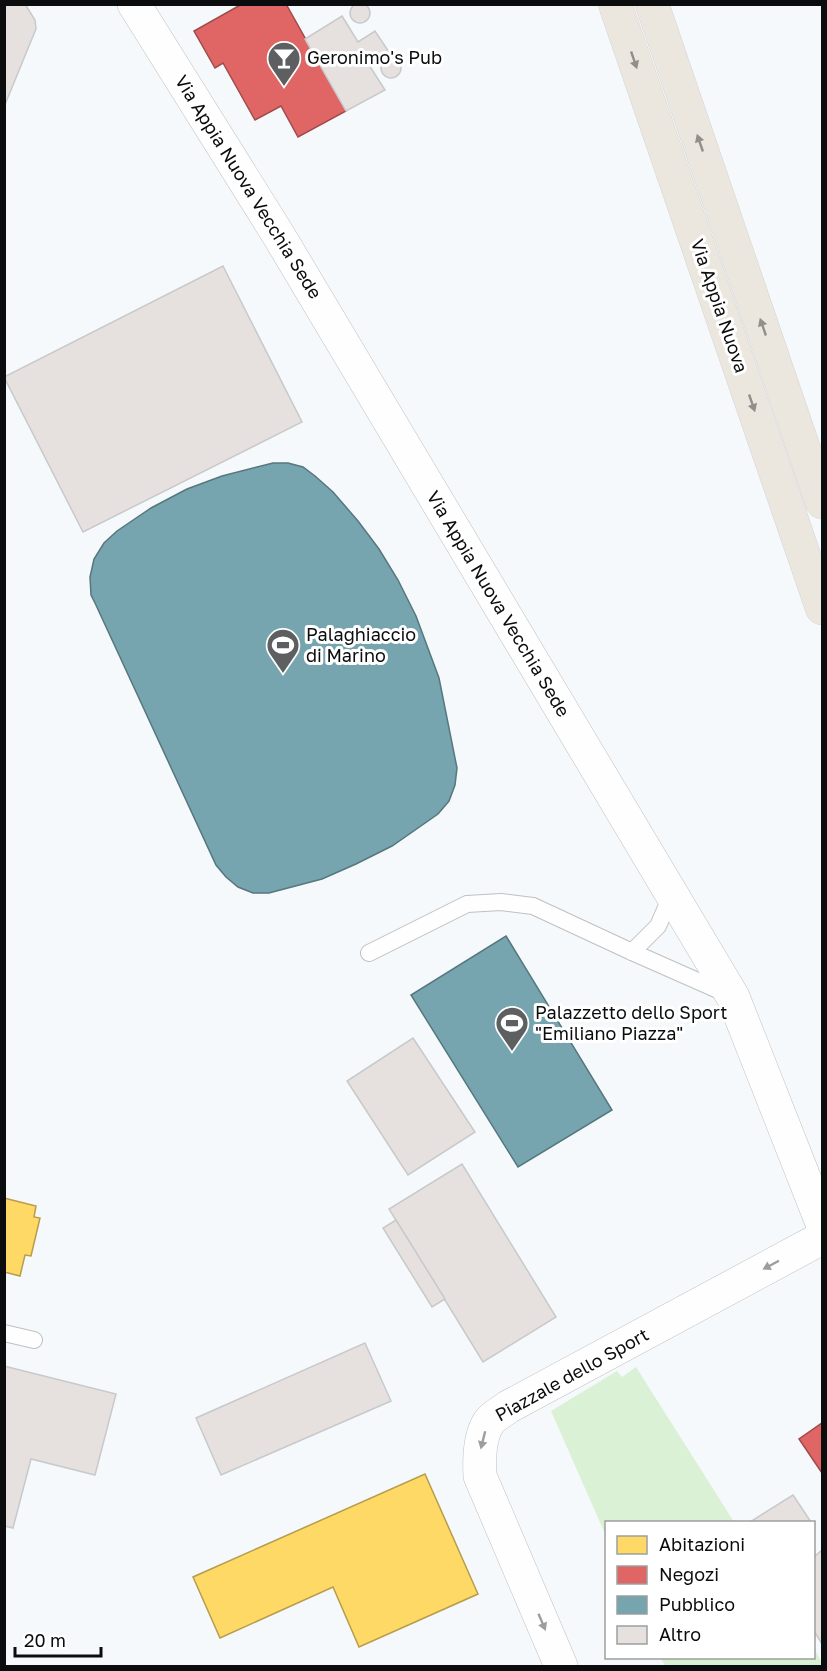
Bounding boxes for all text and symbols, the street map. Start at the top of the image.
bar icon: Geronimo's Pub [266,40,302,87]
place label: Geronimo's Pub [307,46,442,68]
one-way arrow [630,51,640,69]
street label: Via Appia Nuova Vecchia Sede [171,71,327,302]
one-way arrow [694,134,704,152]
street label: Via Appia Nuova [687,236,753,375]
one-way arrow [758,318,768,336]
one-way arrow [748,394,757,412]
street label: Via Appia Nuova Vecchia Sede [423,487,575,720]
place label: Palaghiaccio di Marino [306,623,416,666]
sports icon: Palaghiaccio di Marino [265,627,301,674]
place label: Palazzetto dello Sport "Emiliano Piazza" [535,1001,727,1044]
sports icon: Palazzetto dello Sport "Emiliano Piazza" [494,1005,530,1052]
one-way arrow [762,1260,779,1270]
street label: Piazzale dello Sport [491,1323,652,1425]
one-way arrow [478,1431,488,1449]
legend [605,1521,815,1659]
text: Abitazioni [659,1533,745,1555]
text: Negozi [659,1563,719,1585]
text: Pubblico [659,1593,735,1615]
one-way arrow [537,1613,547,1631]
scale bar [15,1620,100,1658]
text: Altro [659,1623,701,1645]
text: 20 m [24,1629,66,1651]

